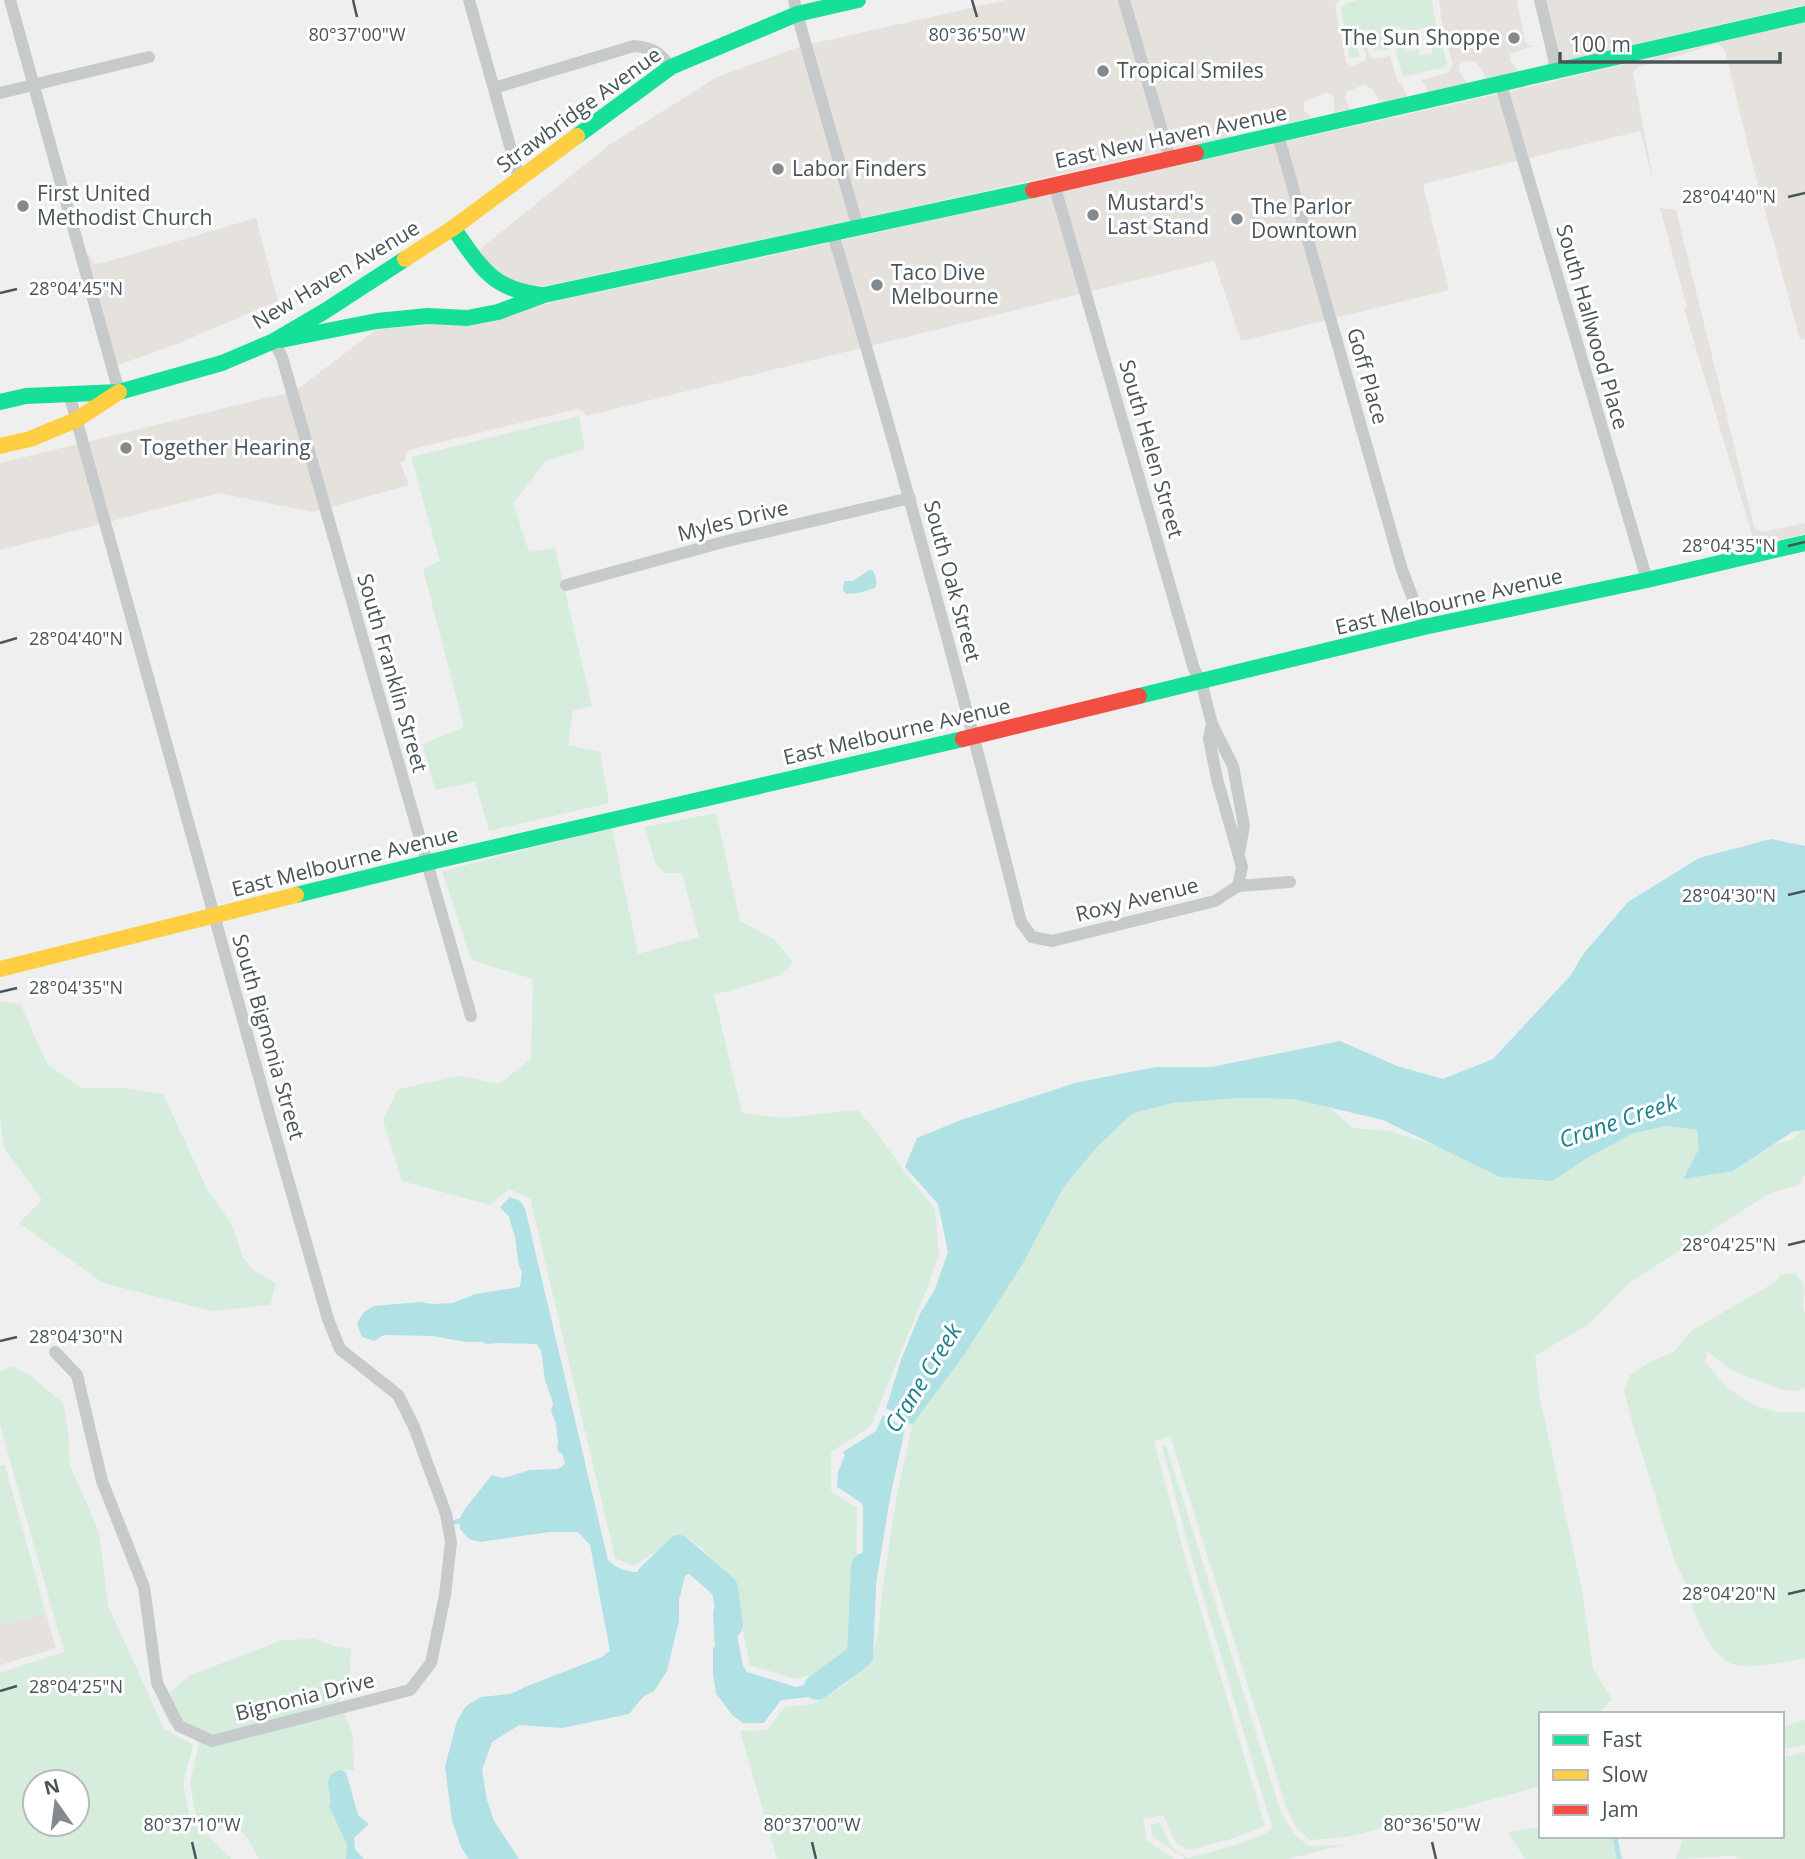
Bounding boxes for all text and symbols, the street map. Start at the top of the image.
scale bar [1560,21,1780,65]
text: 80°37'00"W [308,22,406,46]
text: 80°36'50"W [928,22,1026,46]
place label: The Sun Shoppe [1341,23,1500,51]
marker: The Sun Shoppe [1506,30,1522,46]
text: 100 m [1570,30,1631,58]
street label: Strawbridge Avenue [491,40,666,178]
place label: Tropical Smiles [1117,56,1264,84]
marker: Tropical Smiles [1095,63,1111,79]
street label: East New Haven Avenue [1052,98,1289,174]
place label: Labor Finders [792,154,926,182]
marker: Labor Finders [770,161,786,177]
place label: First United Methodist Church [37,179,212,231]
text: 28°04'40"N [1682,184,1776,208]
place label: Mustard's Last Stand [1107,188,1209,240]
place label: The Parlor Downtown [1251,192,1357,244]
marker: First United Methodist Church [15,198,31,214]
marker: Mustard's Last Stand [1085,207,1101,223]
marker: The Parlor Downtown [1229,211,1245,227]
street label: New Haven Avenue [247,213,424,335]
street label: South Hallwood Place [1550,221,1636,432]
place label: Taco Dive Melbourne [891,258,999,310]
text: 28°04'45"N [29,276,123,300]
marker: Taco Dive Melbourne [869,277,885,293]
street label: Goff Place [1341,324,1395,427]
street label: South Helen Street [1113,356,1191,541]
place label: Together Hearing [140,433,311,461]
marker: Together Hearing [118,440,134,456]
street label: Myles Drive [674,493,791,547]
street label: South Oak Street [918,497,988,665]
text: 28°04'35"N [1682,533,1776,557]
street label: East Melbourne Avenue [1332,561,1565,641]
street label: South Franklin Street [351,570,435,775]
text: 28°04'40"N [29,626,123,650]
street label: East Melbourne Avenue [780,691,1013,771]
street label: East Melbourne Avenue [229,819,461,903]
street label: Roxy Avenue [1072,870,1201,928]
text: 28°04'30"N [1682,883,1776,907]
street label: South Bignonia Street [226,931,312,1143]
text: 28°04'35"N [29,975,123,999]
water label: Crane Creek [1554,1085,1682,1155]
text: 28°04'25"N [1682,1232,1776,1256]
water label: Crane Creek [876,1316,969,1438]
text: 28°04'30"N [29,1324,123,1348]
text: 28°04'20"N [1682,1581,1776,1605]
street label: Bignonia Drive [232,1665,377,1727]
text: 28°04'25"N [29,1674,123,1698]
legend [1539,1712,1784,1838]
text: Fast [1602,1725,1642,1753]
text: Slow [1602,1760,1648,1788]
north arrow [21,1768,91,1838]
text: N [41,1772,63,1801]
text: Jam [1600,1795,1639,1823]
text: 80°37'10"W [143,1812,241,1836]
text: 80°37'00"W [763,1812,861,1836]
text: 80°36'50"W [1383,1812,1481,1836]

